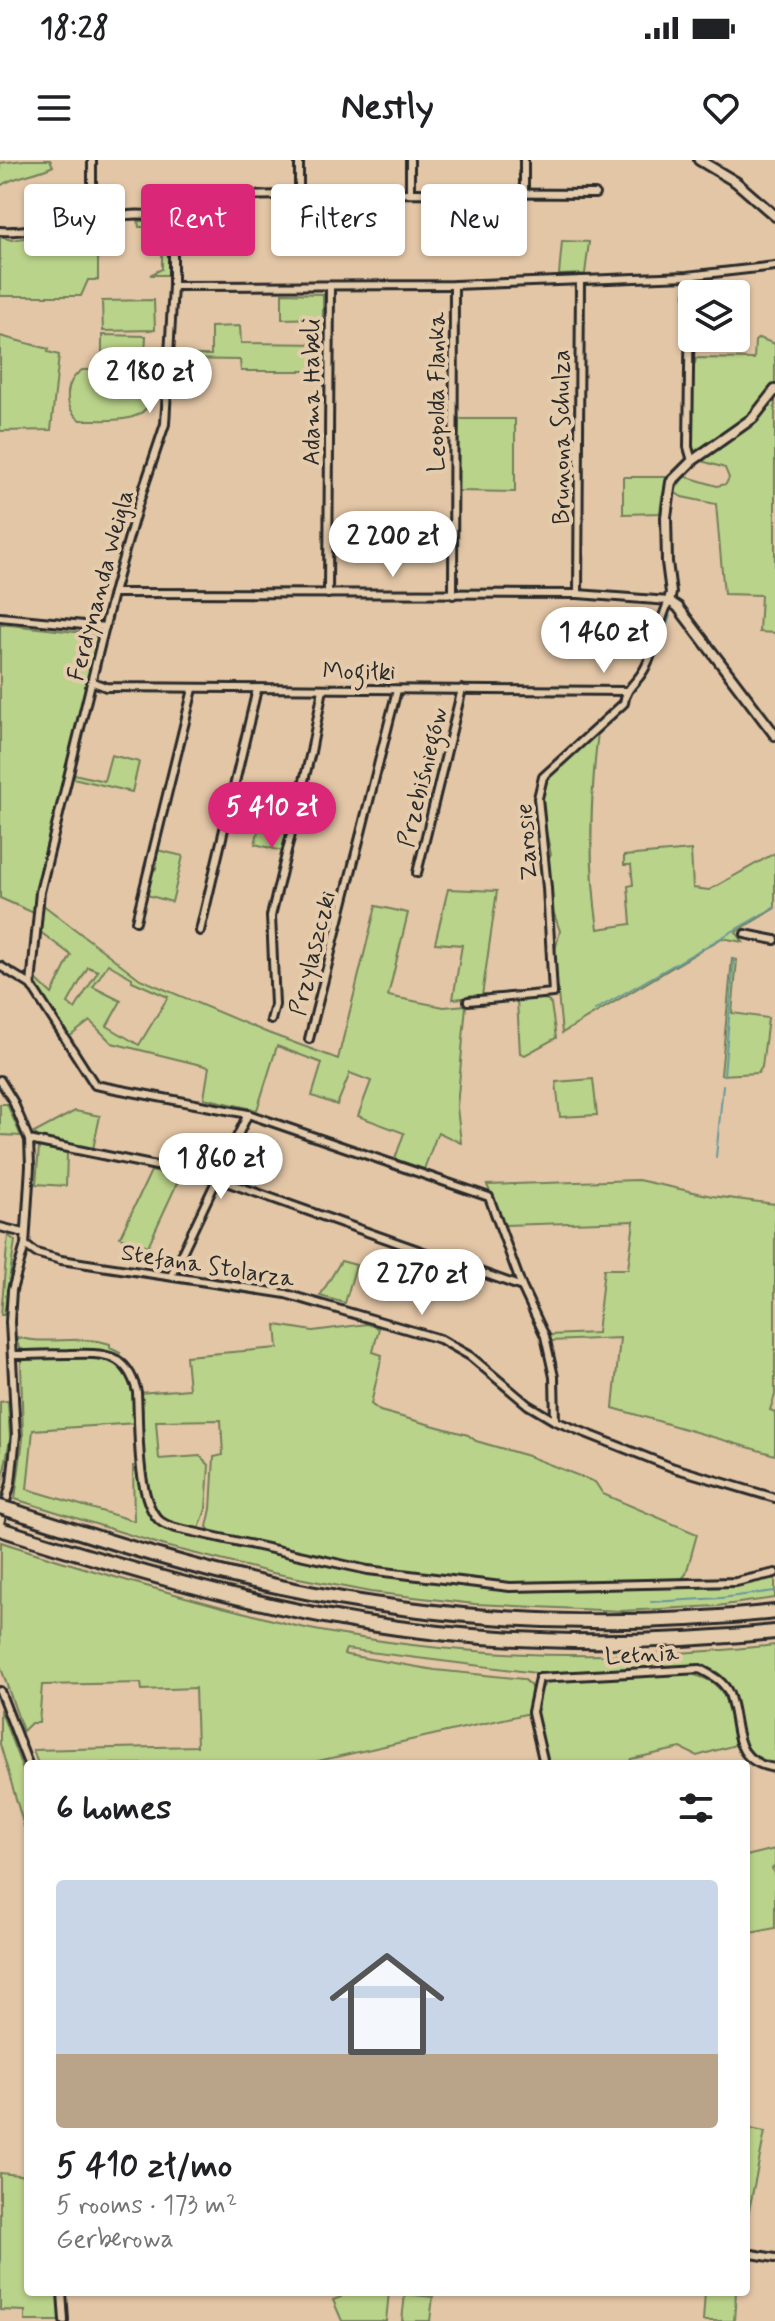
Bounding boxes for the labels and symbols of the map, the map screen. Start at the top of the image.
street label: Leopolda Flanka [422,311,453,472]
street label: Adama Habeli [297,318,328,466]
pin: 2 180 zł [67,347,233,415]
street label: Brunona Schulza [547,349,578,525]
street label: Ferdynanda Weigla [61,486,142,684]
pin: 2 200 zł [310,511,476,579]
pin: 1 460 zł [521,607,687,675]
street label: Mogiłki [322,657,396,691]
street label: Przebiśniegów [391,704,459,851]
pin: 5 410 zł [189,782,355,850]
street label: Zarosie [509,802,546,881]
street label: Przylaszczki [283,888,344,1019]
pin: 1 860 zł [138,1133,304,1201]
street label: Stefana Stolarza [119,1237,297,1296]
pin: 2 270 zł [339,1249,505,1317]
street label: Letnia [604,1638,680,1673]

